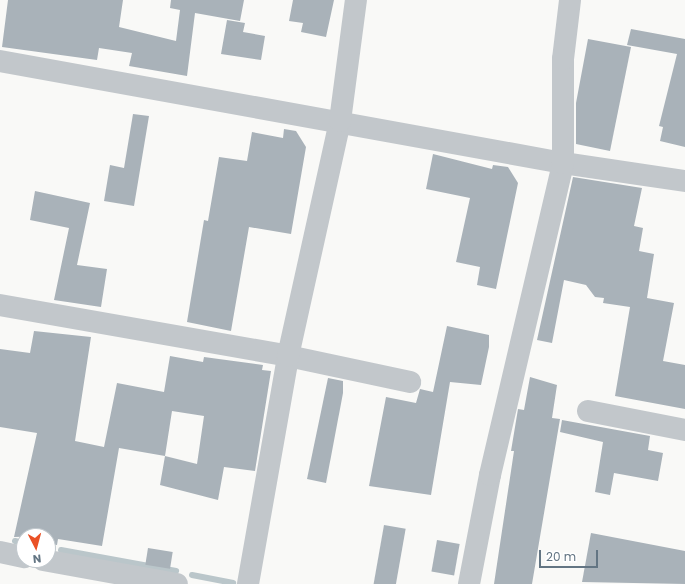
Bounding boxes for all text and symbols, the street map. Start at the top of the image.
north arrow [16,528,56,568]
scale bar [541,542,600,568]
text: 20 m [546,548,576,565]
text: N [32,551,42,567]

